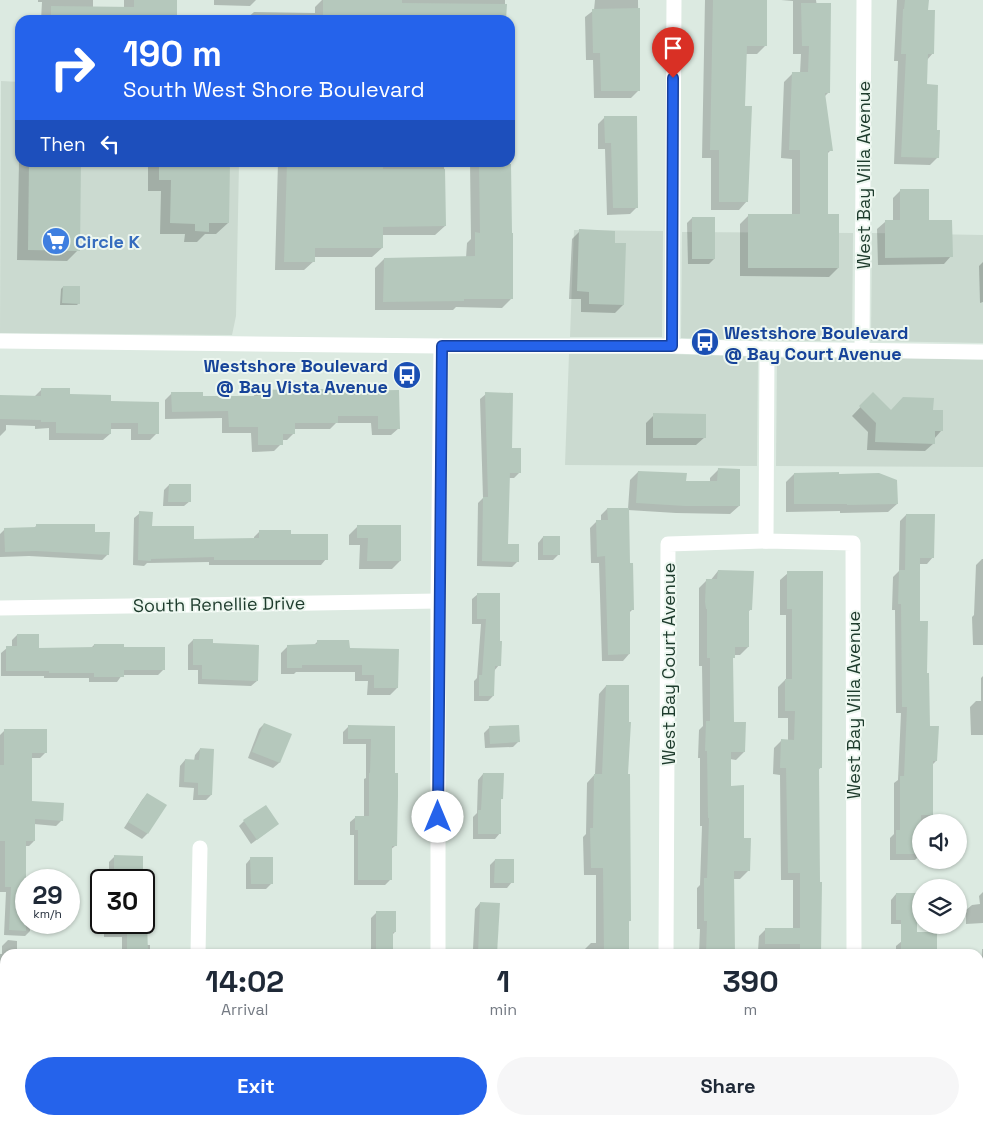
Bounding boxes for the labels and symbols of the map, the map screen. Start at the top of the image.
pin [652,27,694,78]
street label: West Bay Villa Avenue [852,81,875,269]
supermarket icon: Circle K [41,226,71,256]
place label: Circle K [75,230,140,253]
place label: Westshore Boulevard @ Bay Court Avenue [724,321,909,365]
bus stop icon: Westshore Boulevard @ Bay Court Avenue [690,327,720,357]
place label: Westshore Boulevard @ Bay Vista Avenue [203,354,388,398]
bus stop icon: Westshore Boulevard @ Bay Vista Avenue [392,360,422,390]
street label: West Bay Court Avenue [657,563,680,765]
street label: South Renellie Drive [133,591,305,617]
street label: West Bay Villa Avenue [842,611,865,799]
position arrow [411,790,463,842]
speed limit sign: 30 [90,869,155,934]

